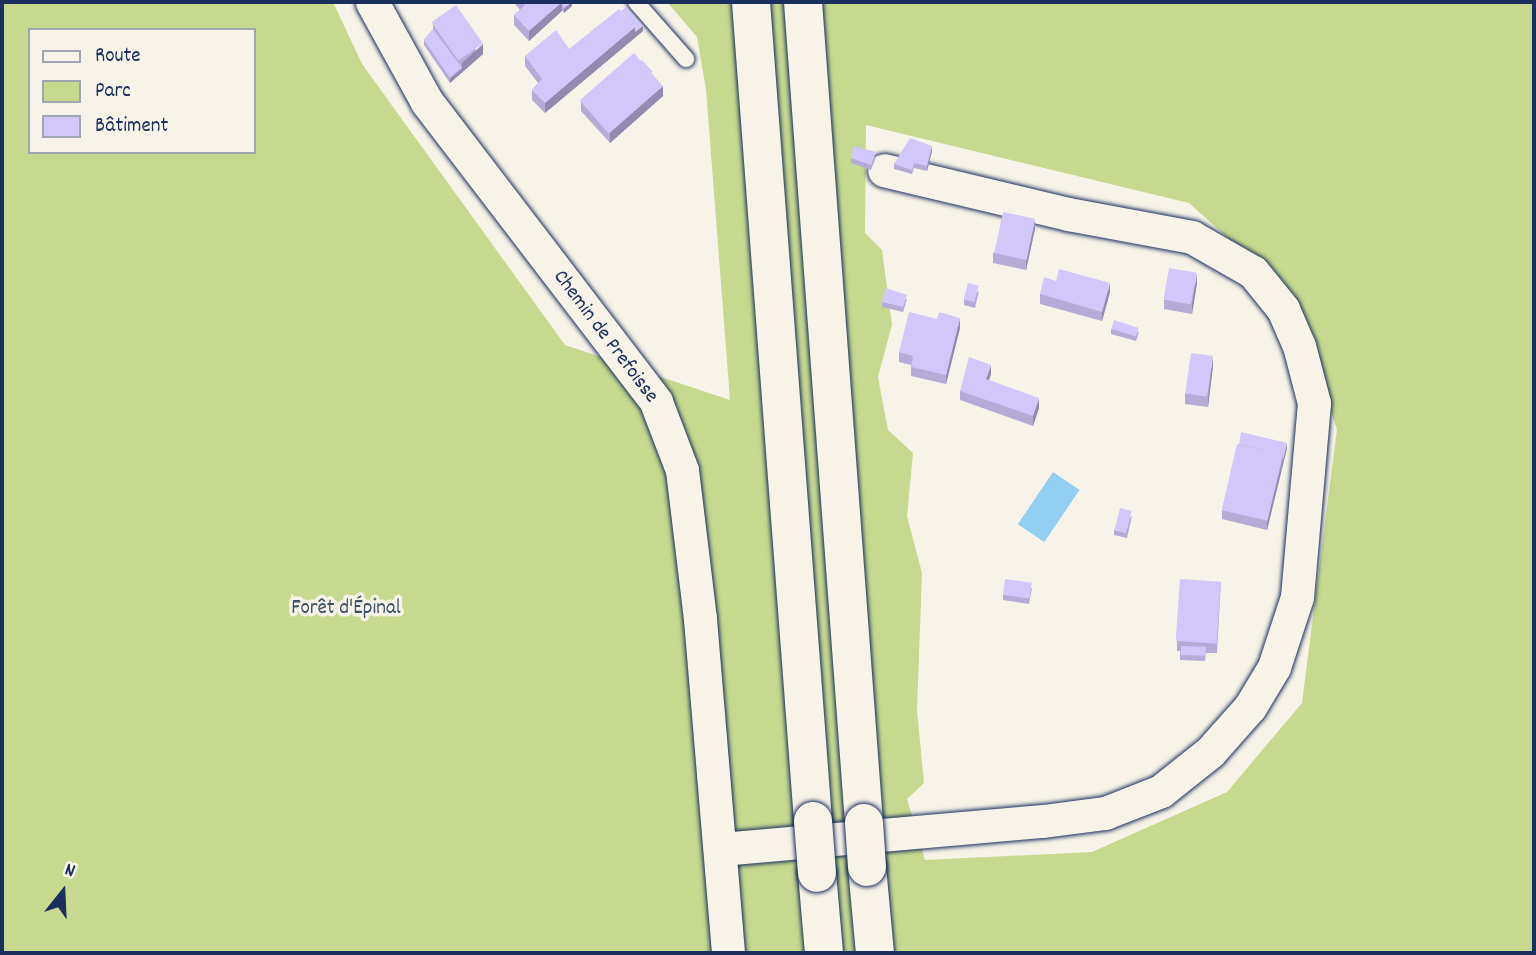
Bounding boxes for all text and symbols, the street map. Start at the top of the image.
legend [28,28,256,154]
text: Route [95,42,141,72]
text: Parc [95,77,131,107]
text: Bâtiment [95,112,168,142]
street label: Chemin de Prefoisse [547,266,663,408]
park label: Forêt d'Épinal [291,596,401,622]
north arrow [28,857,98,927]
text: N [61,857,78,886]

